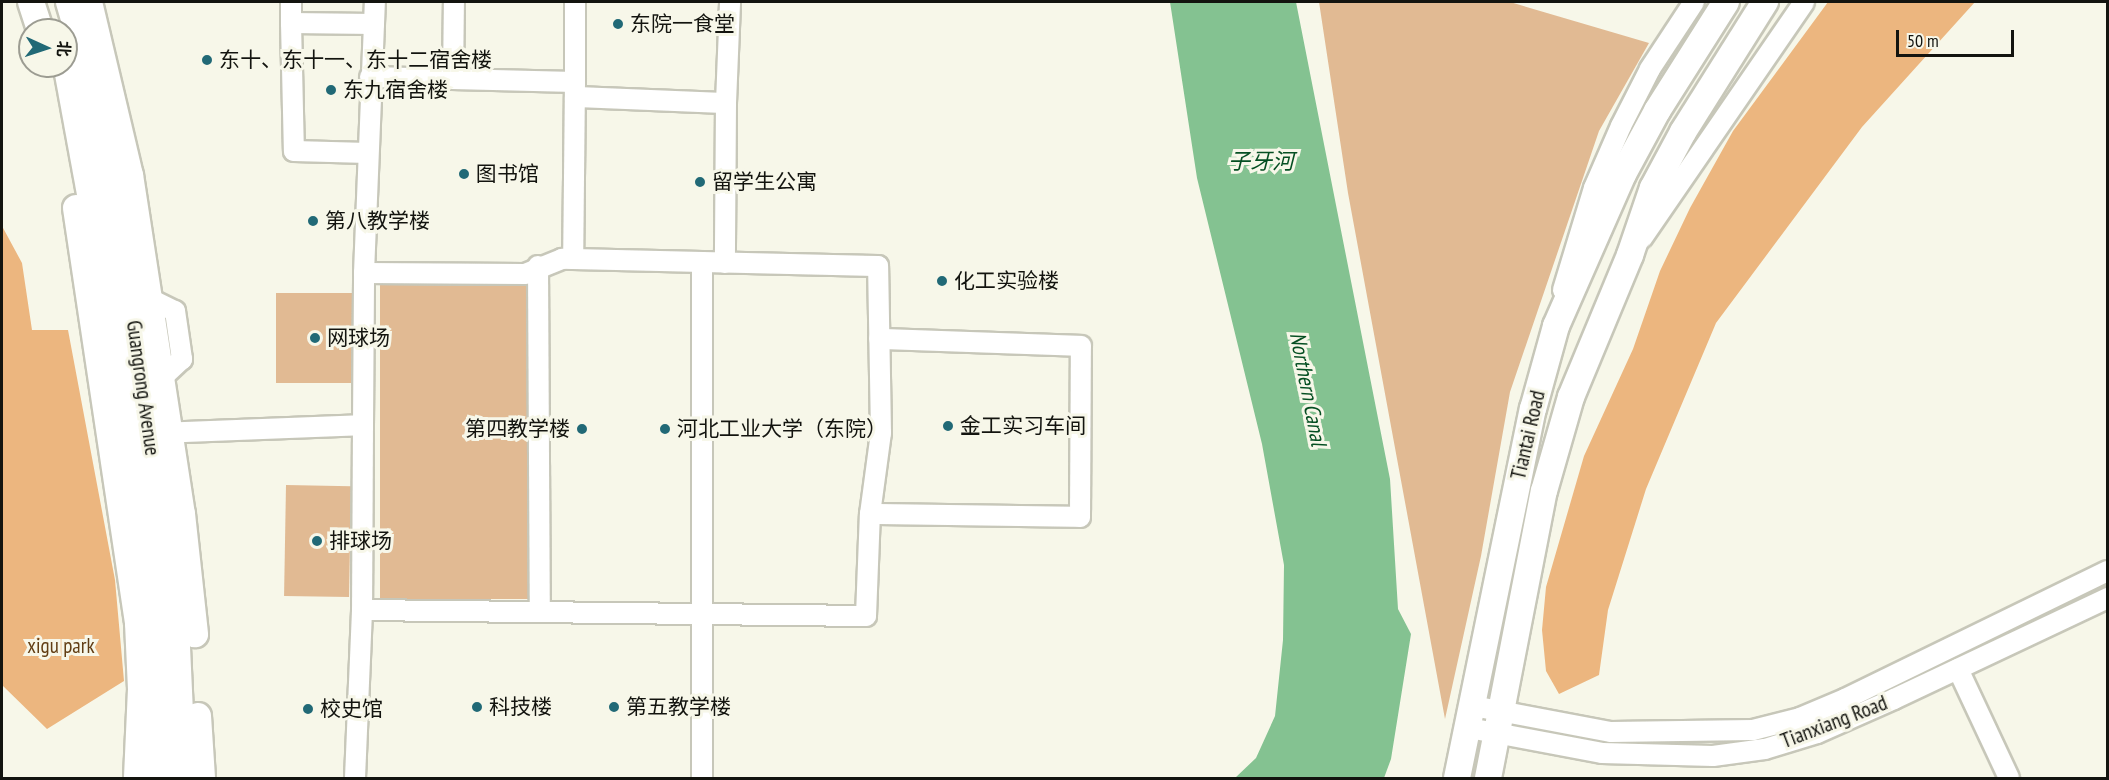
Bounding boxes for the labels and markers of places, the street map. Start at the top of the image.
place label: 东院一食堂 [630,11,735,37]
marker: 东院一食堂 [611,17,625,31]
place label: 东十、东十一、东十二宿舍楼 [219,47,492,73]
marker: 东十、东十一、东十二宿舍楼 [200,53,214,67]
place label: 东九宿舍楼 [343,77,448,103]
marker: 东九宿舍楼 [324,83,338,97]
place label: 图书馆 [476,161,539,187]
marker: 图书馆 [457,167,471,181]
place label: 留学生公寓 [712,169,817,195]
marker: 留学生公寓 [693,175,707,189]
place label: 第八教学楼 [325,208,430,234]
marker: 第八教学楼 [306,214,320,228]
place label: 化工实验楼 [954,268,1059,294]
marker: 化工实验楼 [935,274,949,288]
place label: 网球场 [327,325,390,351]
marker: 网球场 [308,331,322,345]
place label: 金工实习车间 [960,413,1086,439]
place label: 第四教学楼 [465,416,570,442]
place label: 河北工业大学（东院） [677,416,887,442]
marker: 金工实习车间 [941,419,955,433]
marker: 第四教学楼 [575,422,589,436]
marker: 河北工业大学（东院） [658,422,672,436]
place label: 排球场 [329,528,392,554]
marker: 排球场 [310,534,324,548]
place label: 科技楼 [489,694,552,720]
place label: 第五教学楼 [626,694,731,720]
place label: 校史馆 [320,696,383,722]
marker: 科技楼 [470,700,484,714]
marker: 第五教学楼 [607,700,621,714]
marker: 校史馆 [301,702,315,716]

